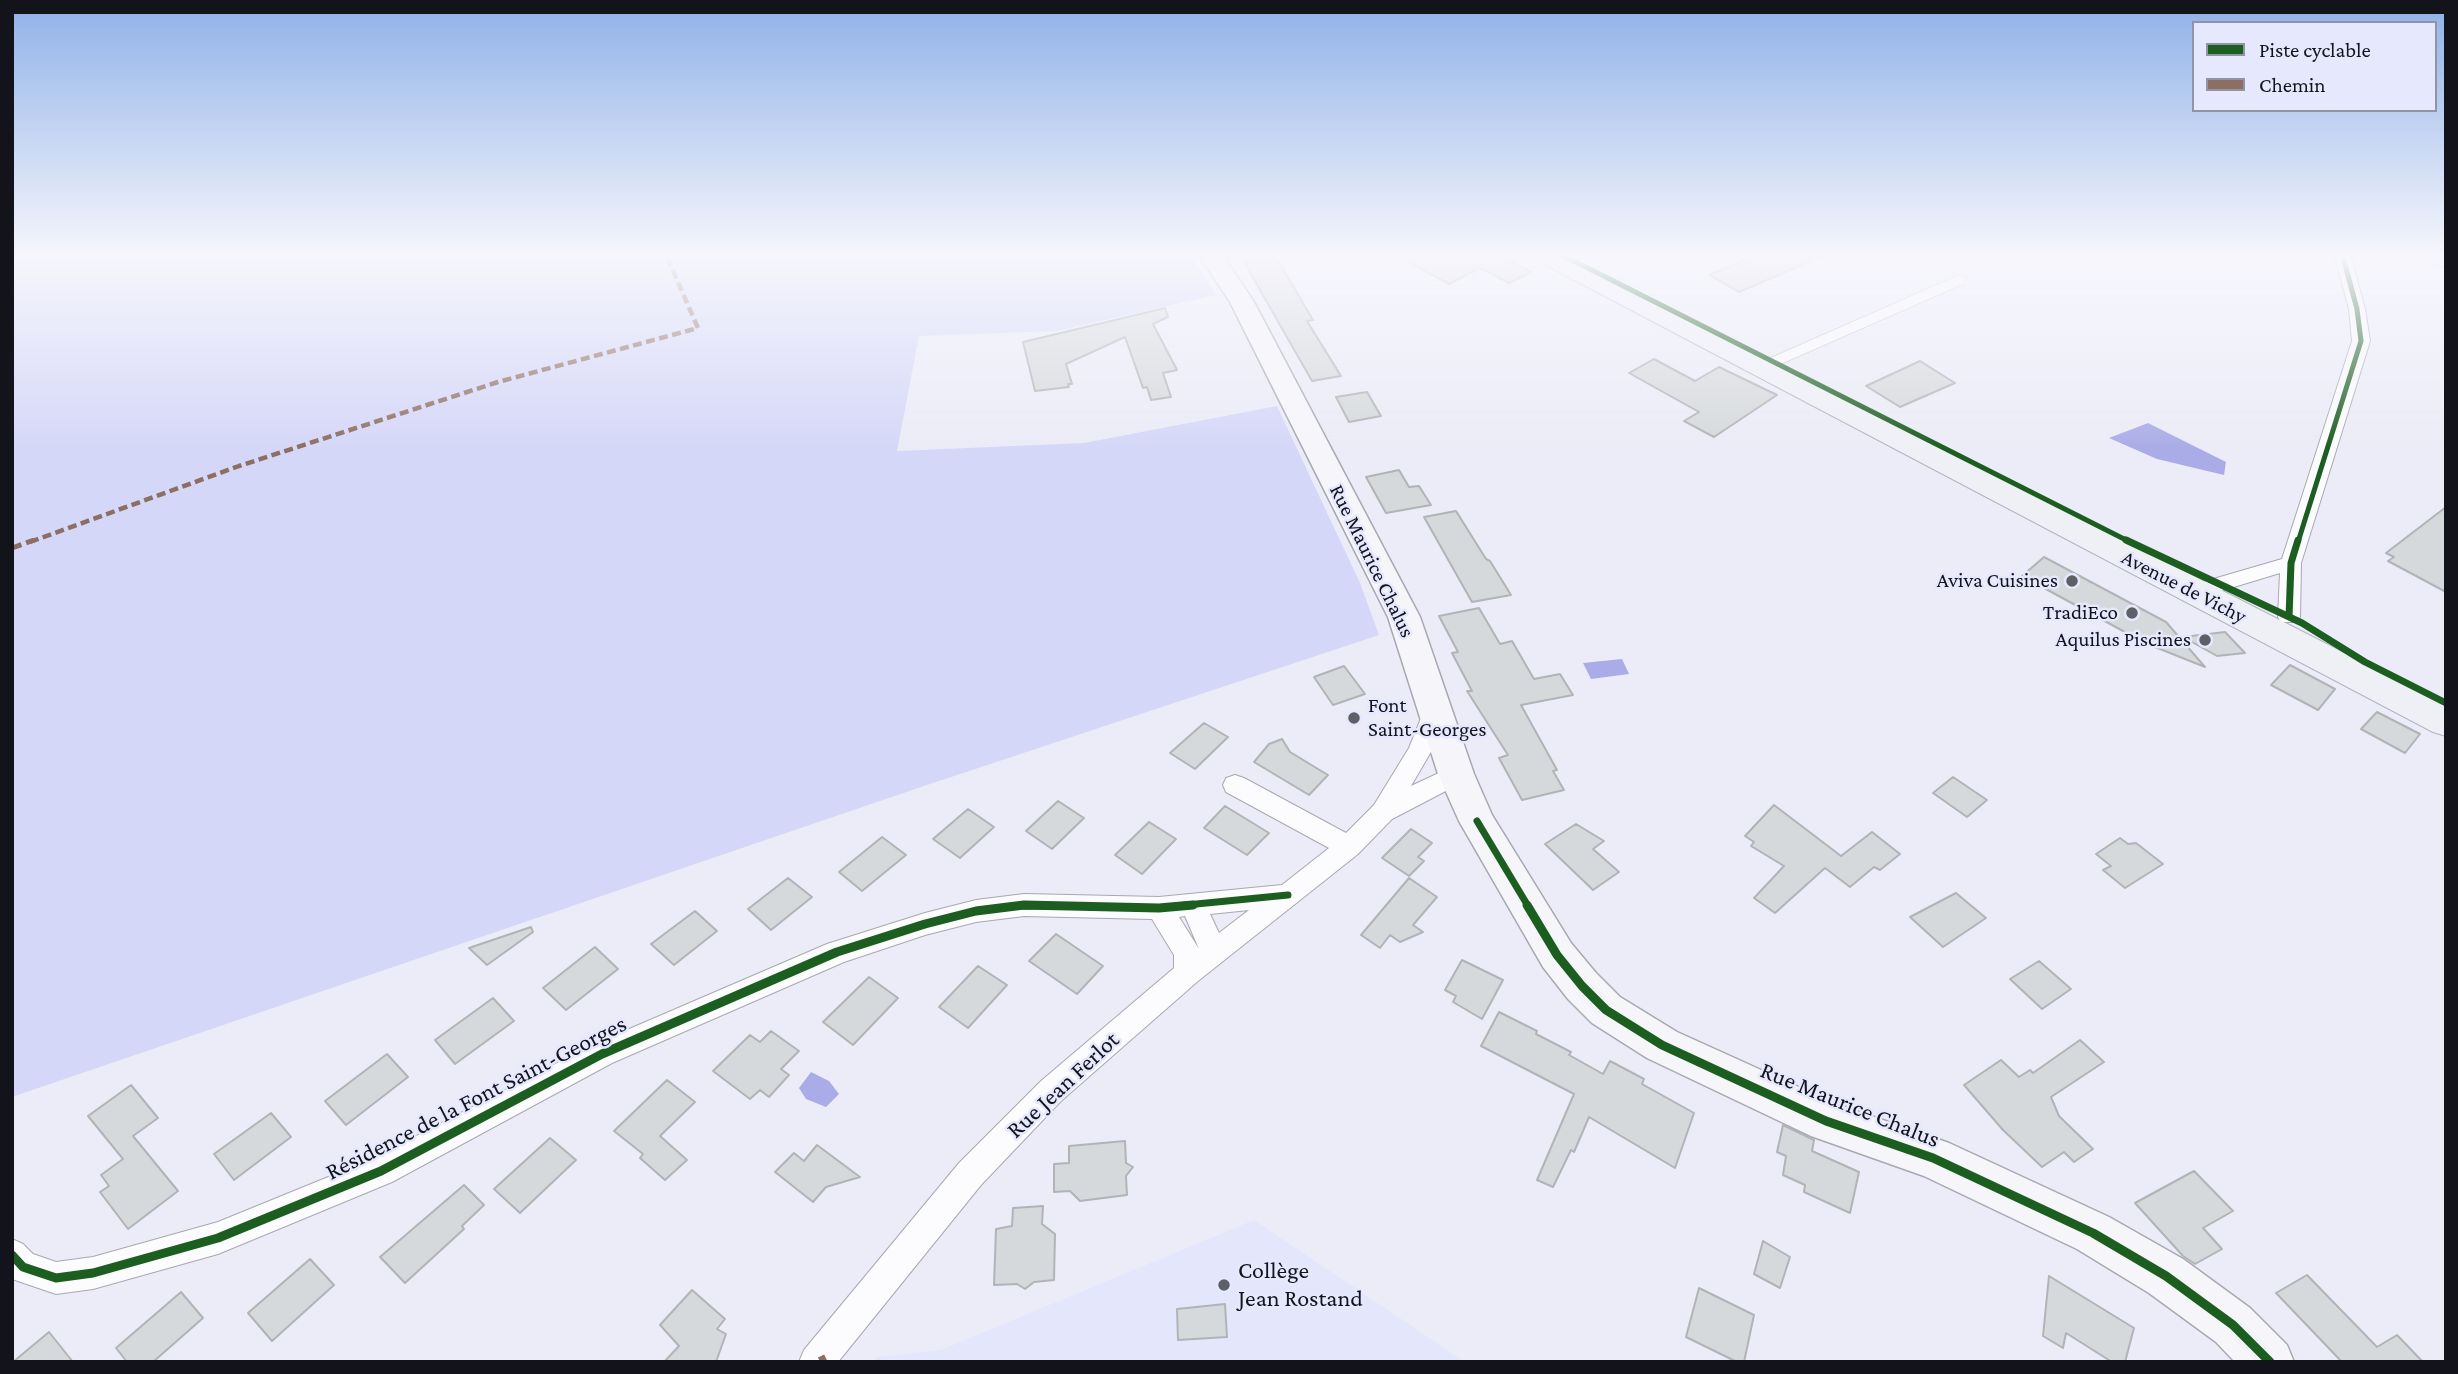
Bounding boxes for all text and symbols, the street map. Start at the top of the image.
legend [2192,21,2437,112]
text: Piste cyclable [2259,38,2371,62]
text: Chemin [2259,73,2326,97]
street label: Rue Maurice Chalus [1324,480,1420,642]
street label: Avenue de Vichy [2117,545,2251,629]
place label: Aviva Cuisines [1937,568,2058,594]
marker: Aviva Cuisines [2064,573,2080,589]
place label: TradiEco [2043,600,2118,626]
marker: TradiEco [2124,605,2140,621]
place label: Aquilus Piscines [2056,627,2191,653]
marker: Aquilus Piscines [2197,632,2213,648]
place label: Font Saint-Georges [1368,693,1486,743]
marker: Font Saint-Georges [1346,710,1362,726]
street label: Résidence de la Font Saint-Georges [321,1009,631,1187]
street label: Rue Jean Ferlot [1001,1026,1125,1144]
street label: Rue Maurice Chalus [1756,1056,1944,1154]
place label: Collège Jean Rostand [1238,1257,1363,1313]
marker: Collège Jean Rostand [1216,1277,1232,1293]

